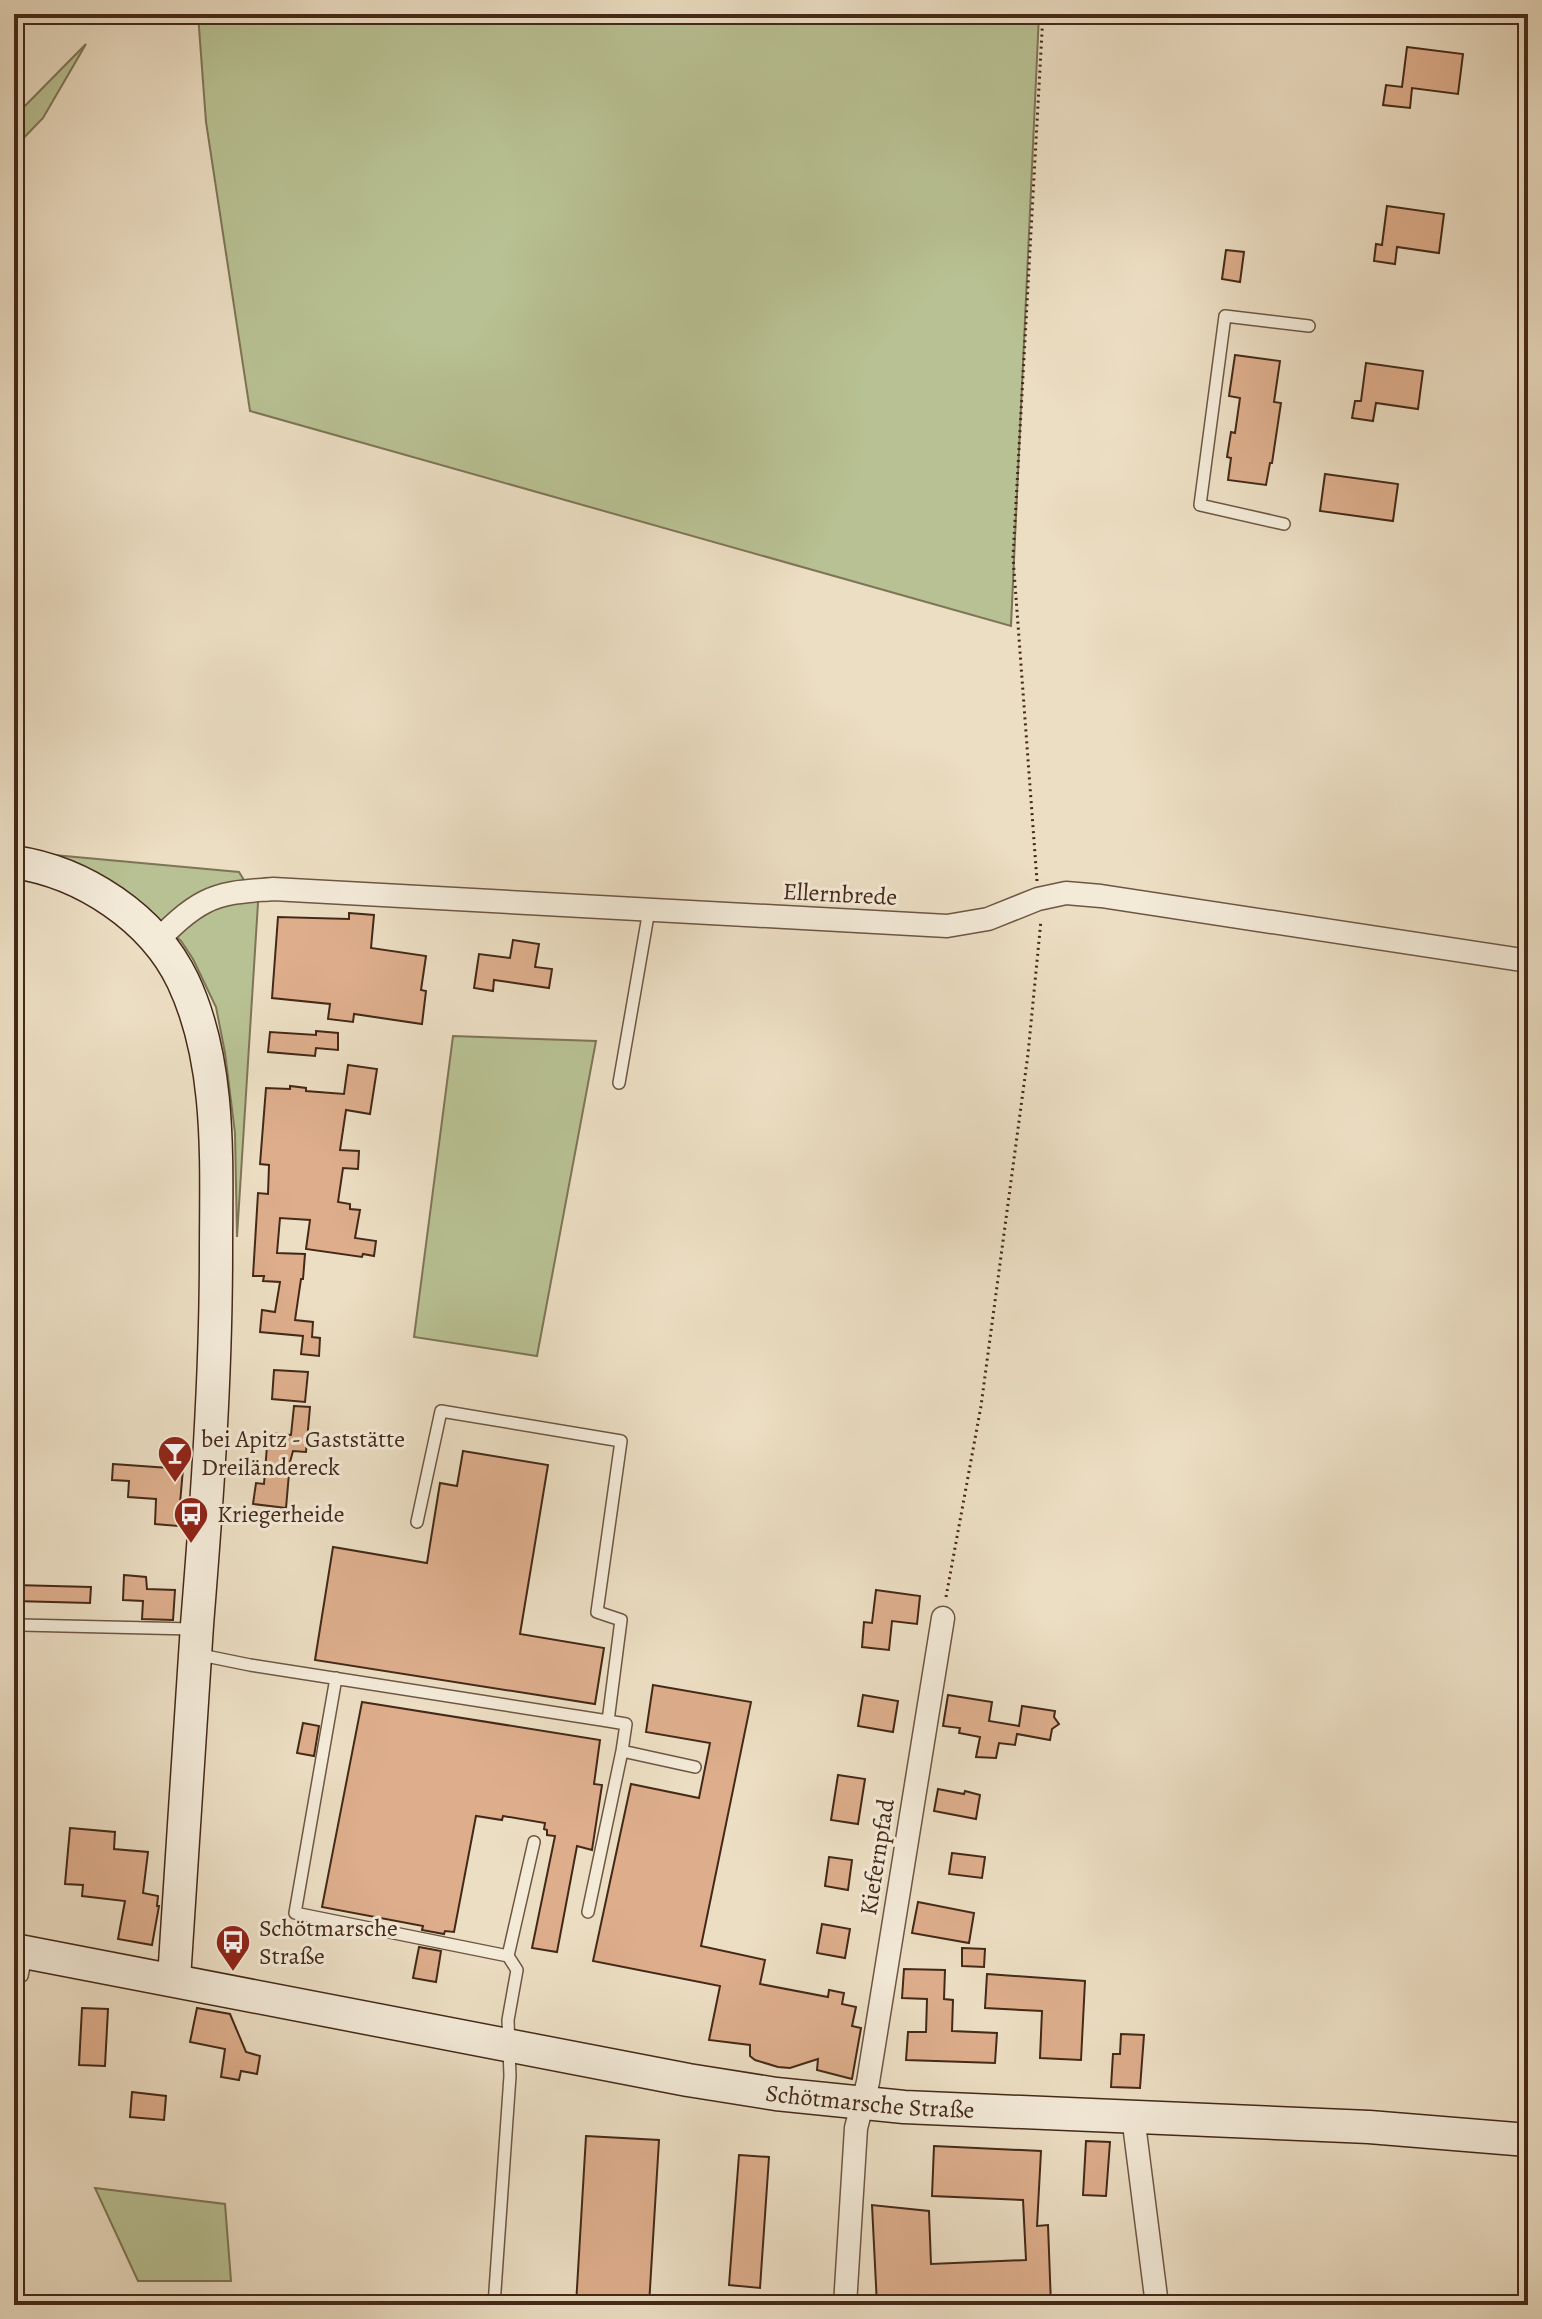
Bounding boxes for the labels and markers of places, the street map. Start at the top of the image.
place label: bei Apitz - Gaststätte Dreiländereck [201,1423,405,1483]
bar icon: bei Apitz - Gaststätte Dreiländereck [156,1434,194,1484]
bus stop icon: Kriegerheide [172,1495,210,1545]
place label: Kriegerheide [217,1498,345,1530]
place label: Schötmarsche Straße [259,1912,398,1972]
bus stop icon: Schötmarsche Straße [214,1923,252,1973]

